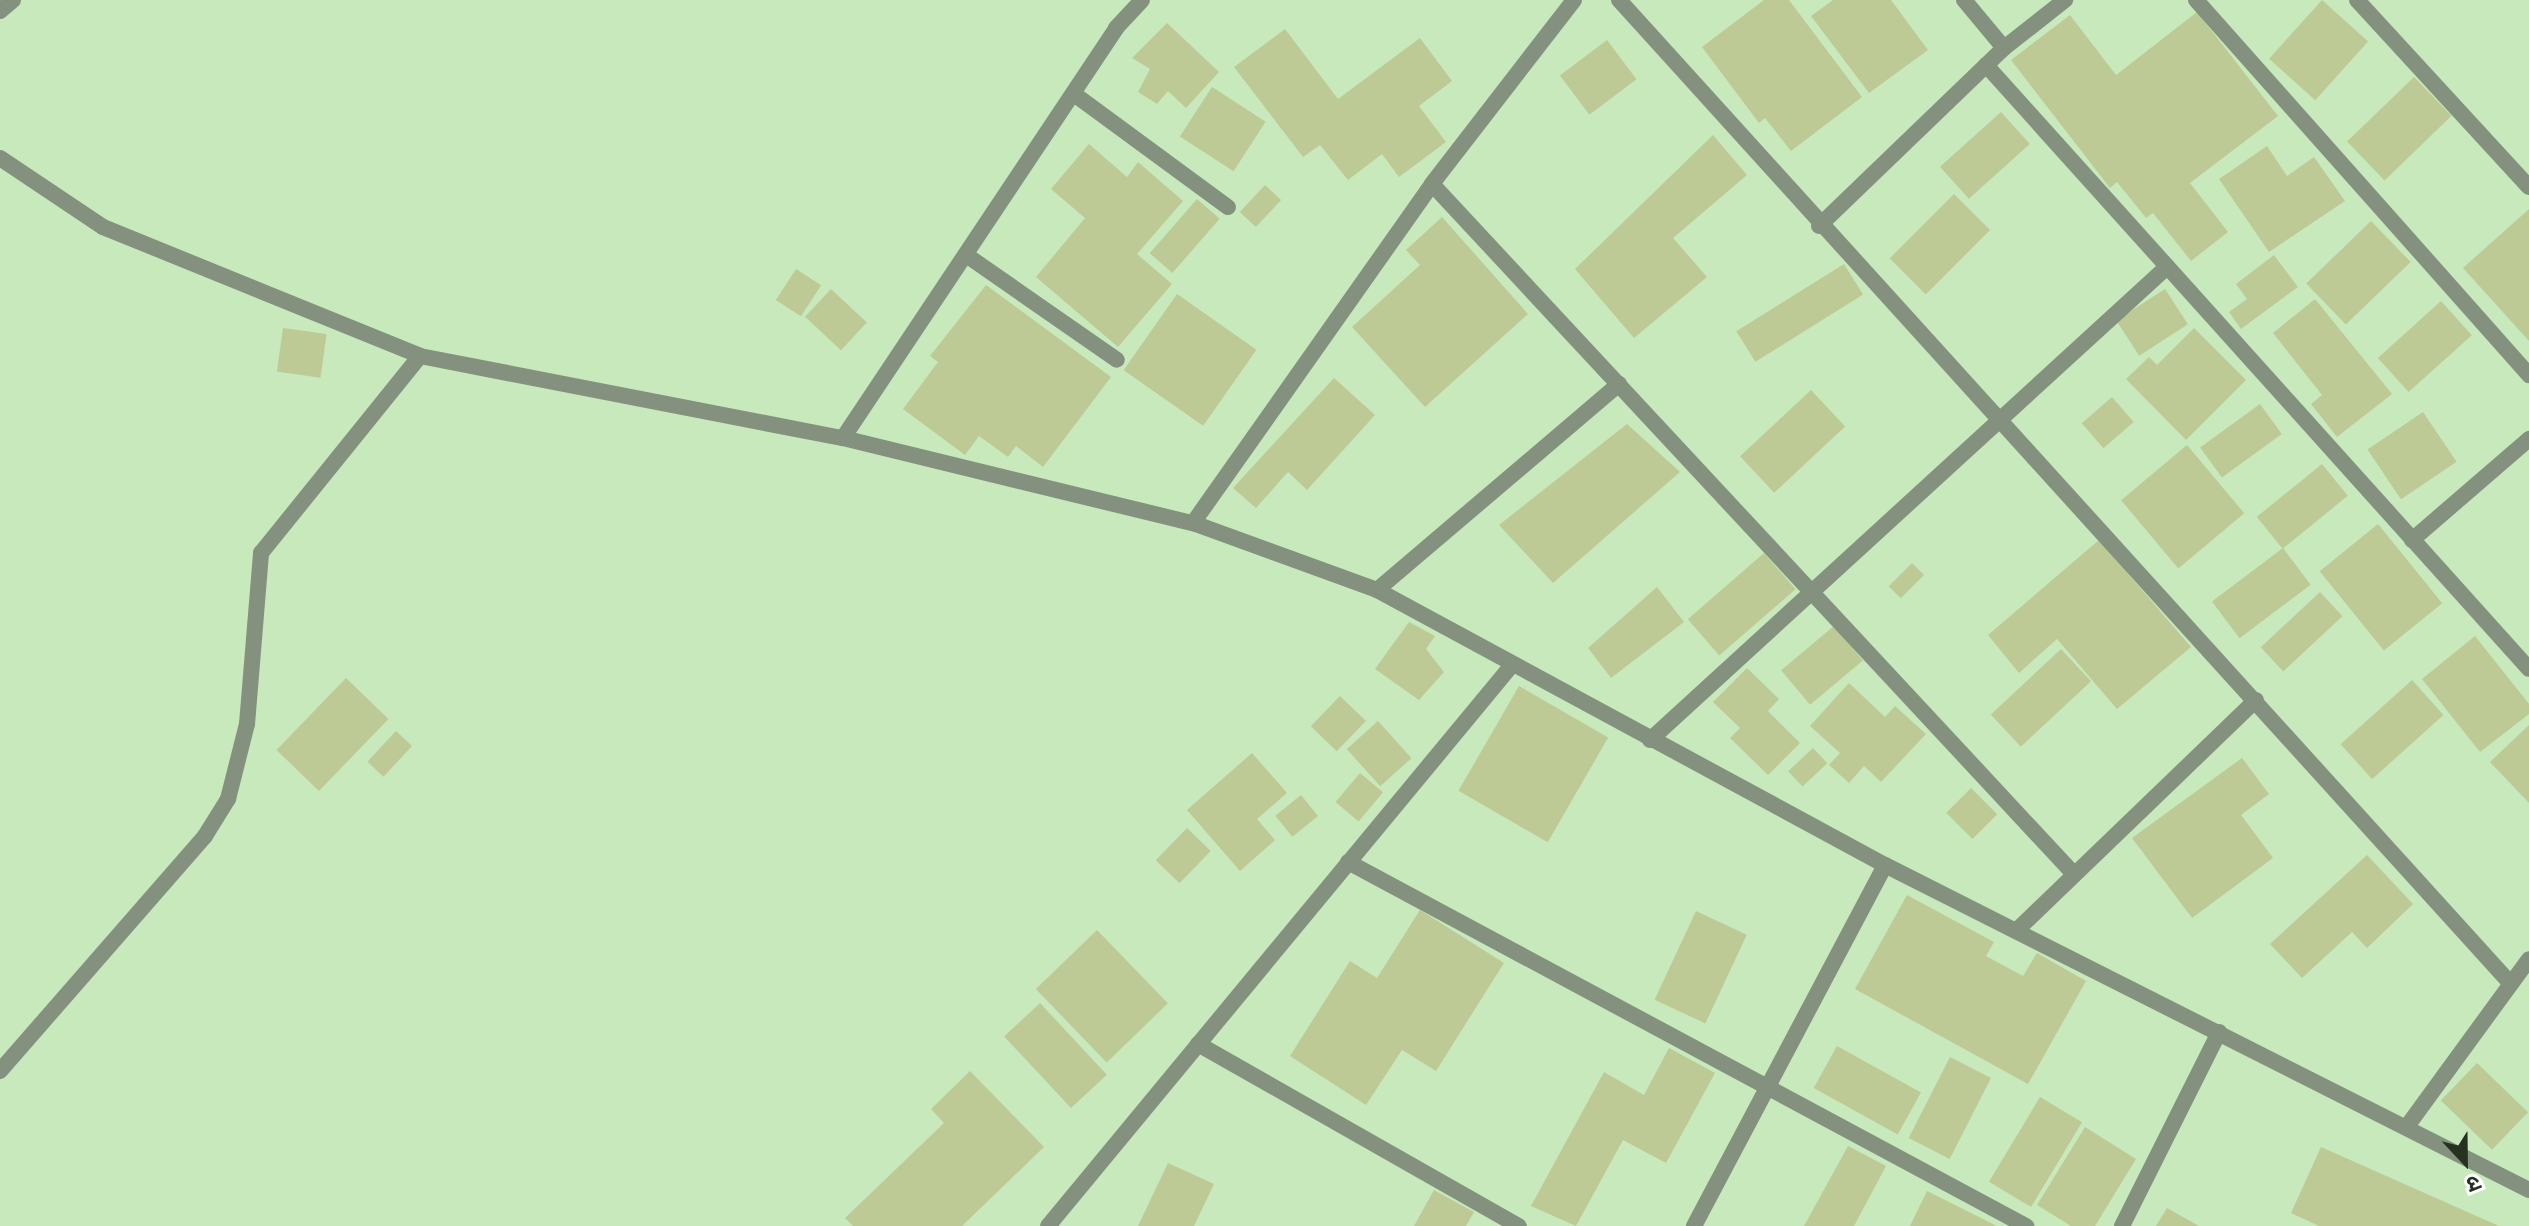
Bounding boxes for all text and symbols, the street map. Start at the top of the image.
north arrow [2425,1122,2505,1202]
text: उ [2463,1169,2485,1200]

